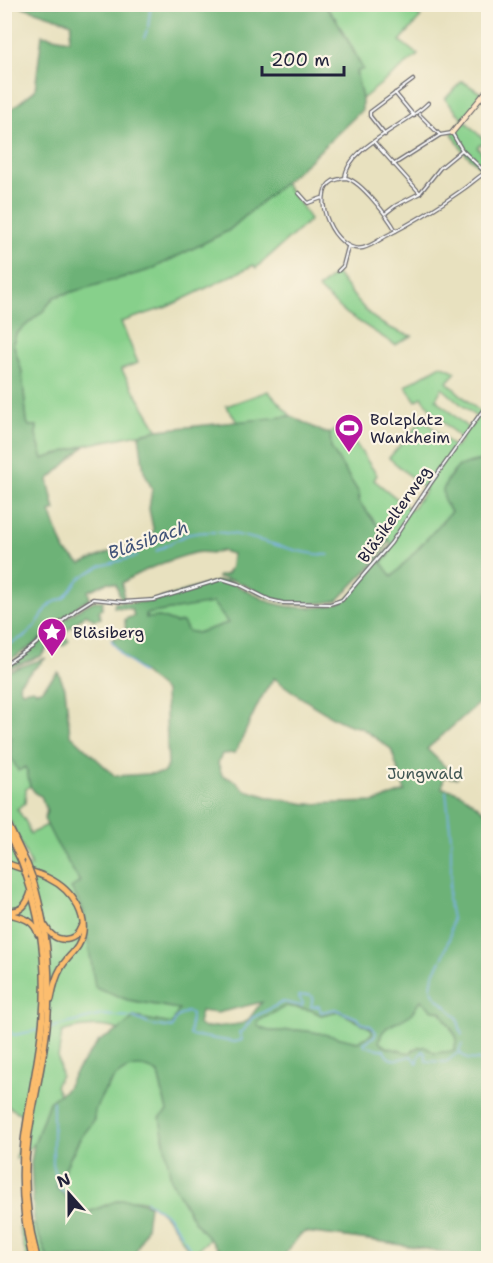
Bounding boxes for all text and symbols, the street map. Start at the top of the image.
scale bar [262,39,344,77]
text: 200 m [271,48,330,72]
place label: Bolzplatz Wankheim [370,409,450,448]
sports icon: Bolzplatz Wankheim [333,412,365,454]
street label: Bläsikelterweg [353,462,436,567]
water label: Bläsibach [105,515,191,565]
place icon: Bläsiberg [36,616,68,658]
place label: Bläsiberg [73,622,144,643]
park label: Jungwald [387,763,463,784]
north arrow [39,1164,99,1224]
text: N [54,1168,73,1193]

